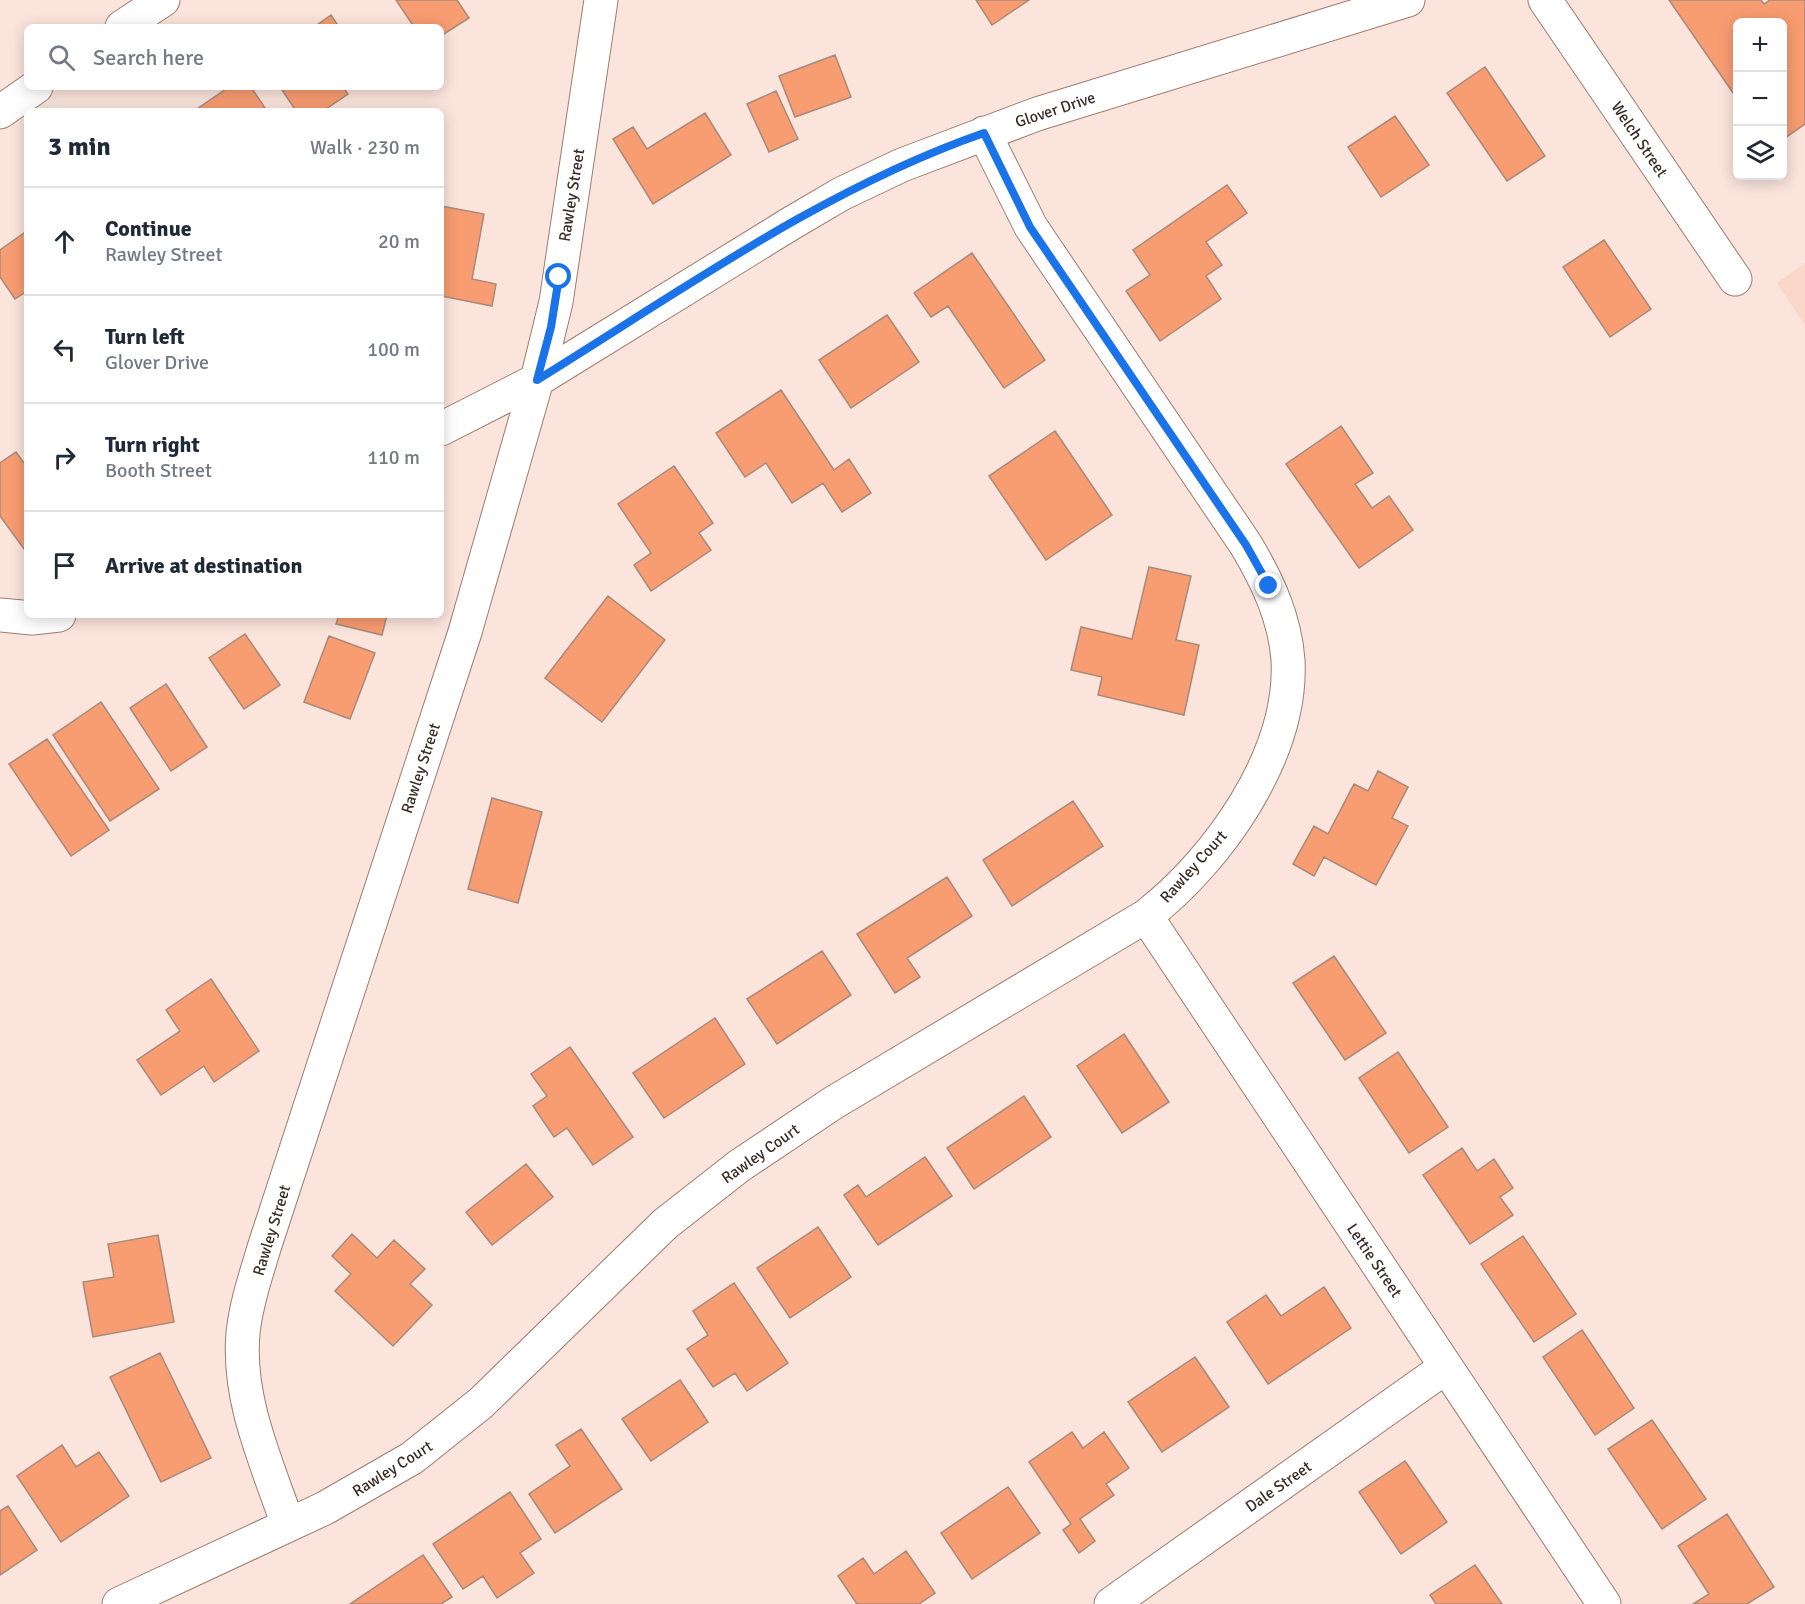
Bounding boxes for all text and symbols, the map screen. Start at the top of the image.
map controls [1733,18,1787,180]
button: + [1733,18,1787,72]
search box [24,24,444,90]
icon: search [45,41,78,74]
text: Search here [93,44,204,71]
button: − [1733,72,1787,126]
street label: Glover Drive [1013,88,1098,132]
street label: Welch Street [1607,98,1672,182]
button: layers [1733,126,1787,180]
text: 3 min [48,131,111,163]
text: Walk · 230 m [310,135,420,160]
street label: Rawley Street [555,147,589,243]
text: Continue [105,215,192,242]
icon: ahead [48,225,81,258]
text: 20 m [378,229,420,254]
text: Rawley Street [105,242,223,267]
route start [545,263,571,289]
text: Turn left [105,323,185,350]
icon: left [48,333,81,366]
text: 100 m [367,337,420,362]
text: Glover Drive [105,350,209,375]
text: Turn right [105,431,200,458]
icon: right [48,441,81,474]
text: 110 m [367,445,420,470]
text: Booth Street [105,458,212,483]
icon: arrive [48,549,81,582]
text: Arrive at destination [105,552,302,579]
route end [1255,572,1281,598]
street label: Rawley Street [397,720,445,816]
street label: Rawley Court [1156,826,1232,907]
street label: Rawley Court [718,1119,804,1188]
street label: Rawley Street [249,1182,295,1278]
street label: Lettie Street [1342,1220,1406,1302]
street label: Rawley Court [349,1436,437,1501]
street label: Dale Street [1242,1457,1316,1517]

